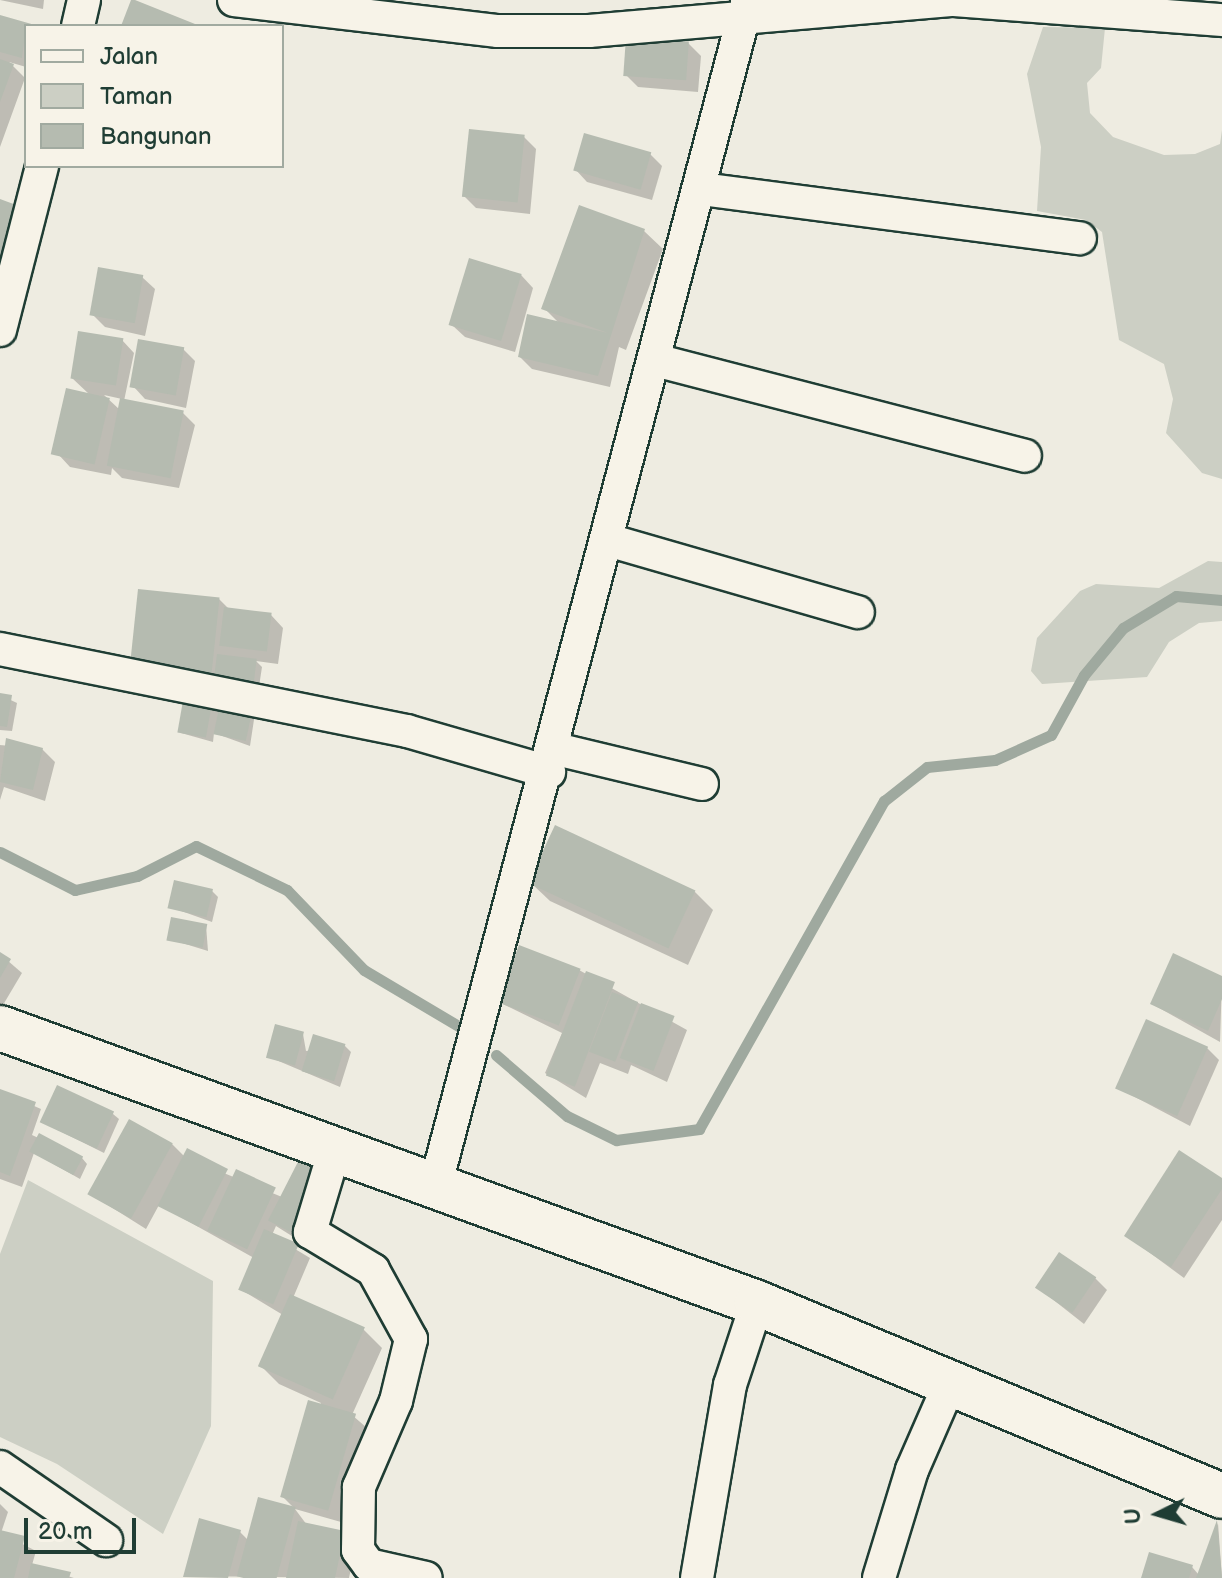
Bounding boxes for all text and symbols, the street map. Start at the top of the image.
legend [24,24,284,168]
text: Jalan [100,42,158,71]
text: Taman [100,82,172,111]
text: Bangunan [100,122,211,151]
north arrow [1118,1474,1198,1554]
scale bar [28,1502,140,1552]
text: U [1119,1507,1148,1525]
text: 20 m [38,1517,93,1546]

